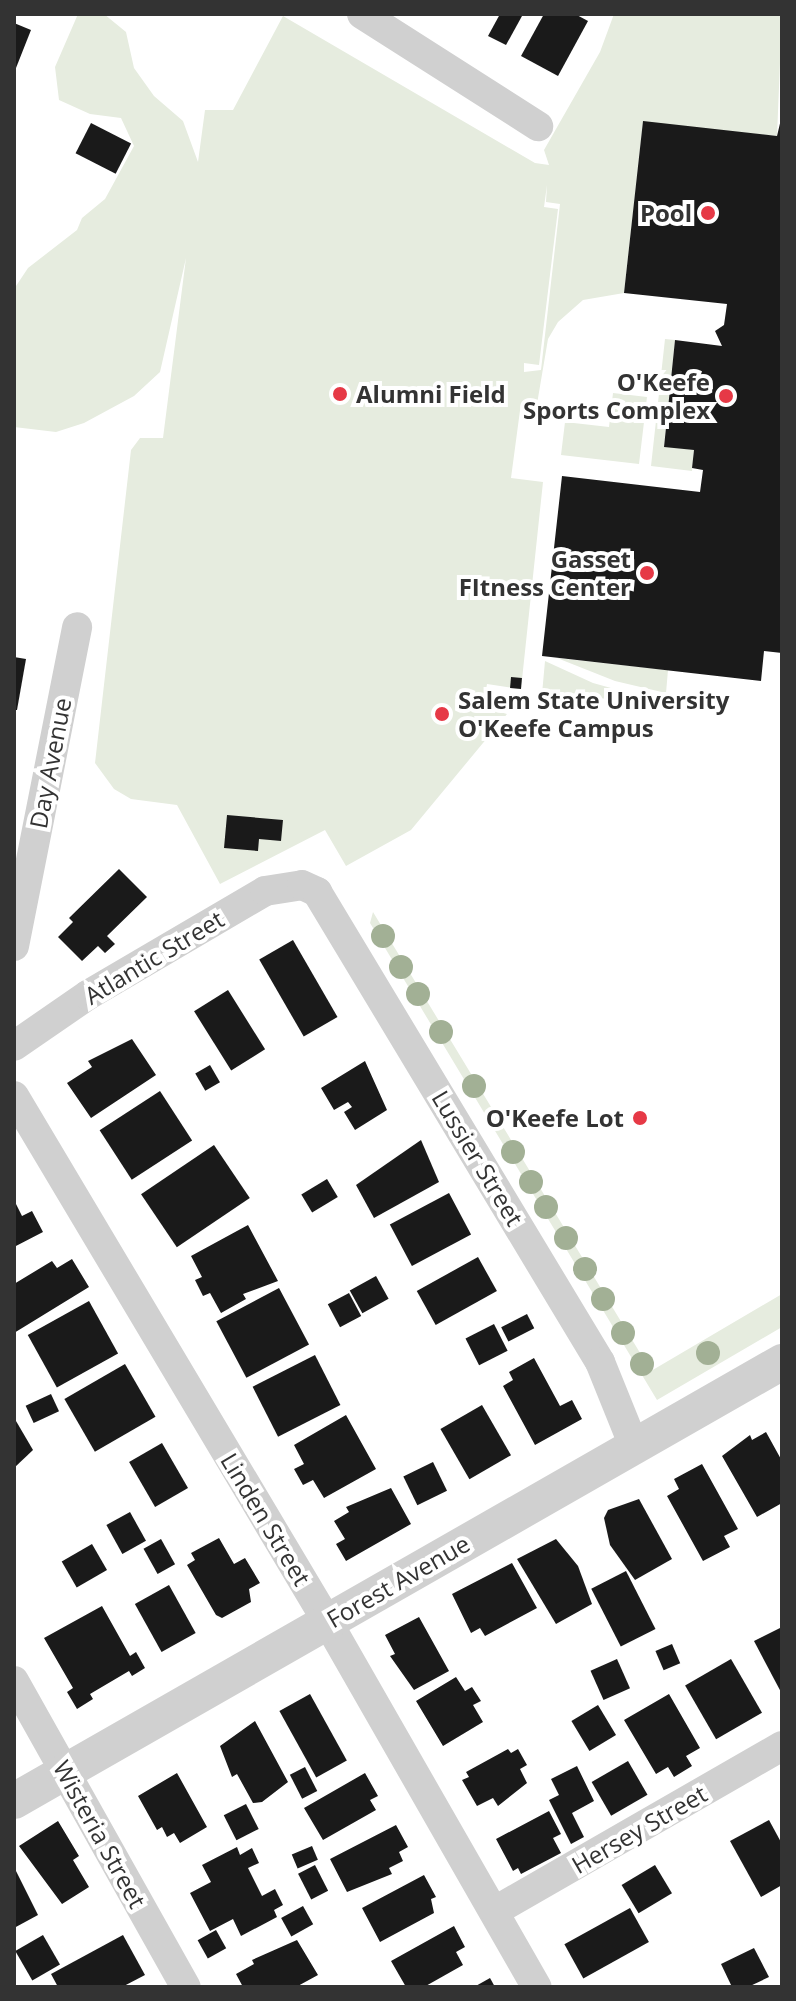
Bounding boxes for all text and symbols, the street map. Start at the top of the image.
place label: Pool [640,199,692,227]
marker: Pool [699,204,717,222]
place label: O'Keefe Sports Complex [523,368,710,424]
place label: Alumni Field [356,380,506,408]
marker: Alumni Field [331,385,349,403]
marker: O'Keefe Sports Complex [717,387,735,405]
place label: Gasset FItness Center [459,545,631,601]
marker: Gasset FItness Center [638,564,656,582]
place label: Salem State University O'Keefe Campus [458,686,729,742]
street label: Day Avenue [23,695,77,831]
marker: Salem State University O'Keefe Campus [433,705,451,723]
street label: Atlantic Street [79,904,229,1010]
street label: Lussier Street [426,1085,530,1231]
place label: O'Keefe Lot [486,1104,624,1132]
marker: O'Keefe Lot [631,1109,649,1127]
street label: Linden Street [215,1448,317,1590]
street label: Forest Avenue [322,1529,474,1633]
street label: Wisteria Street [48,1755,152,1913]
street label: Hersey Street [566,1779,712,1879]

